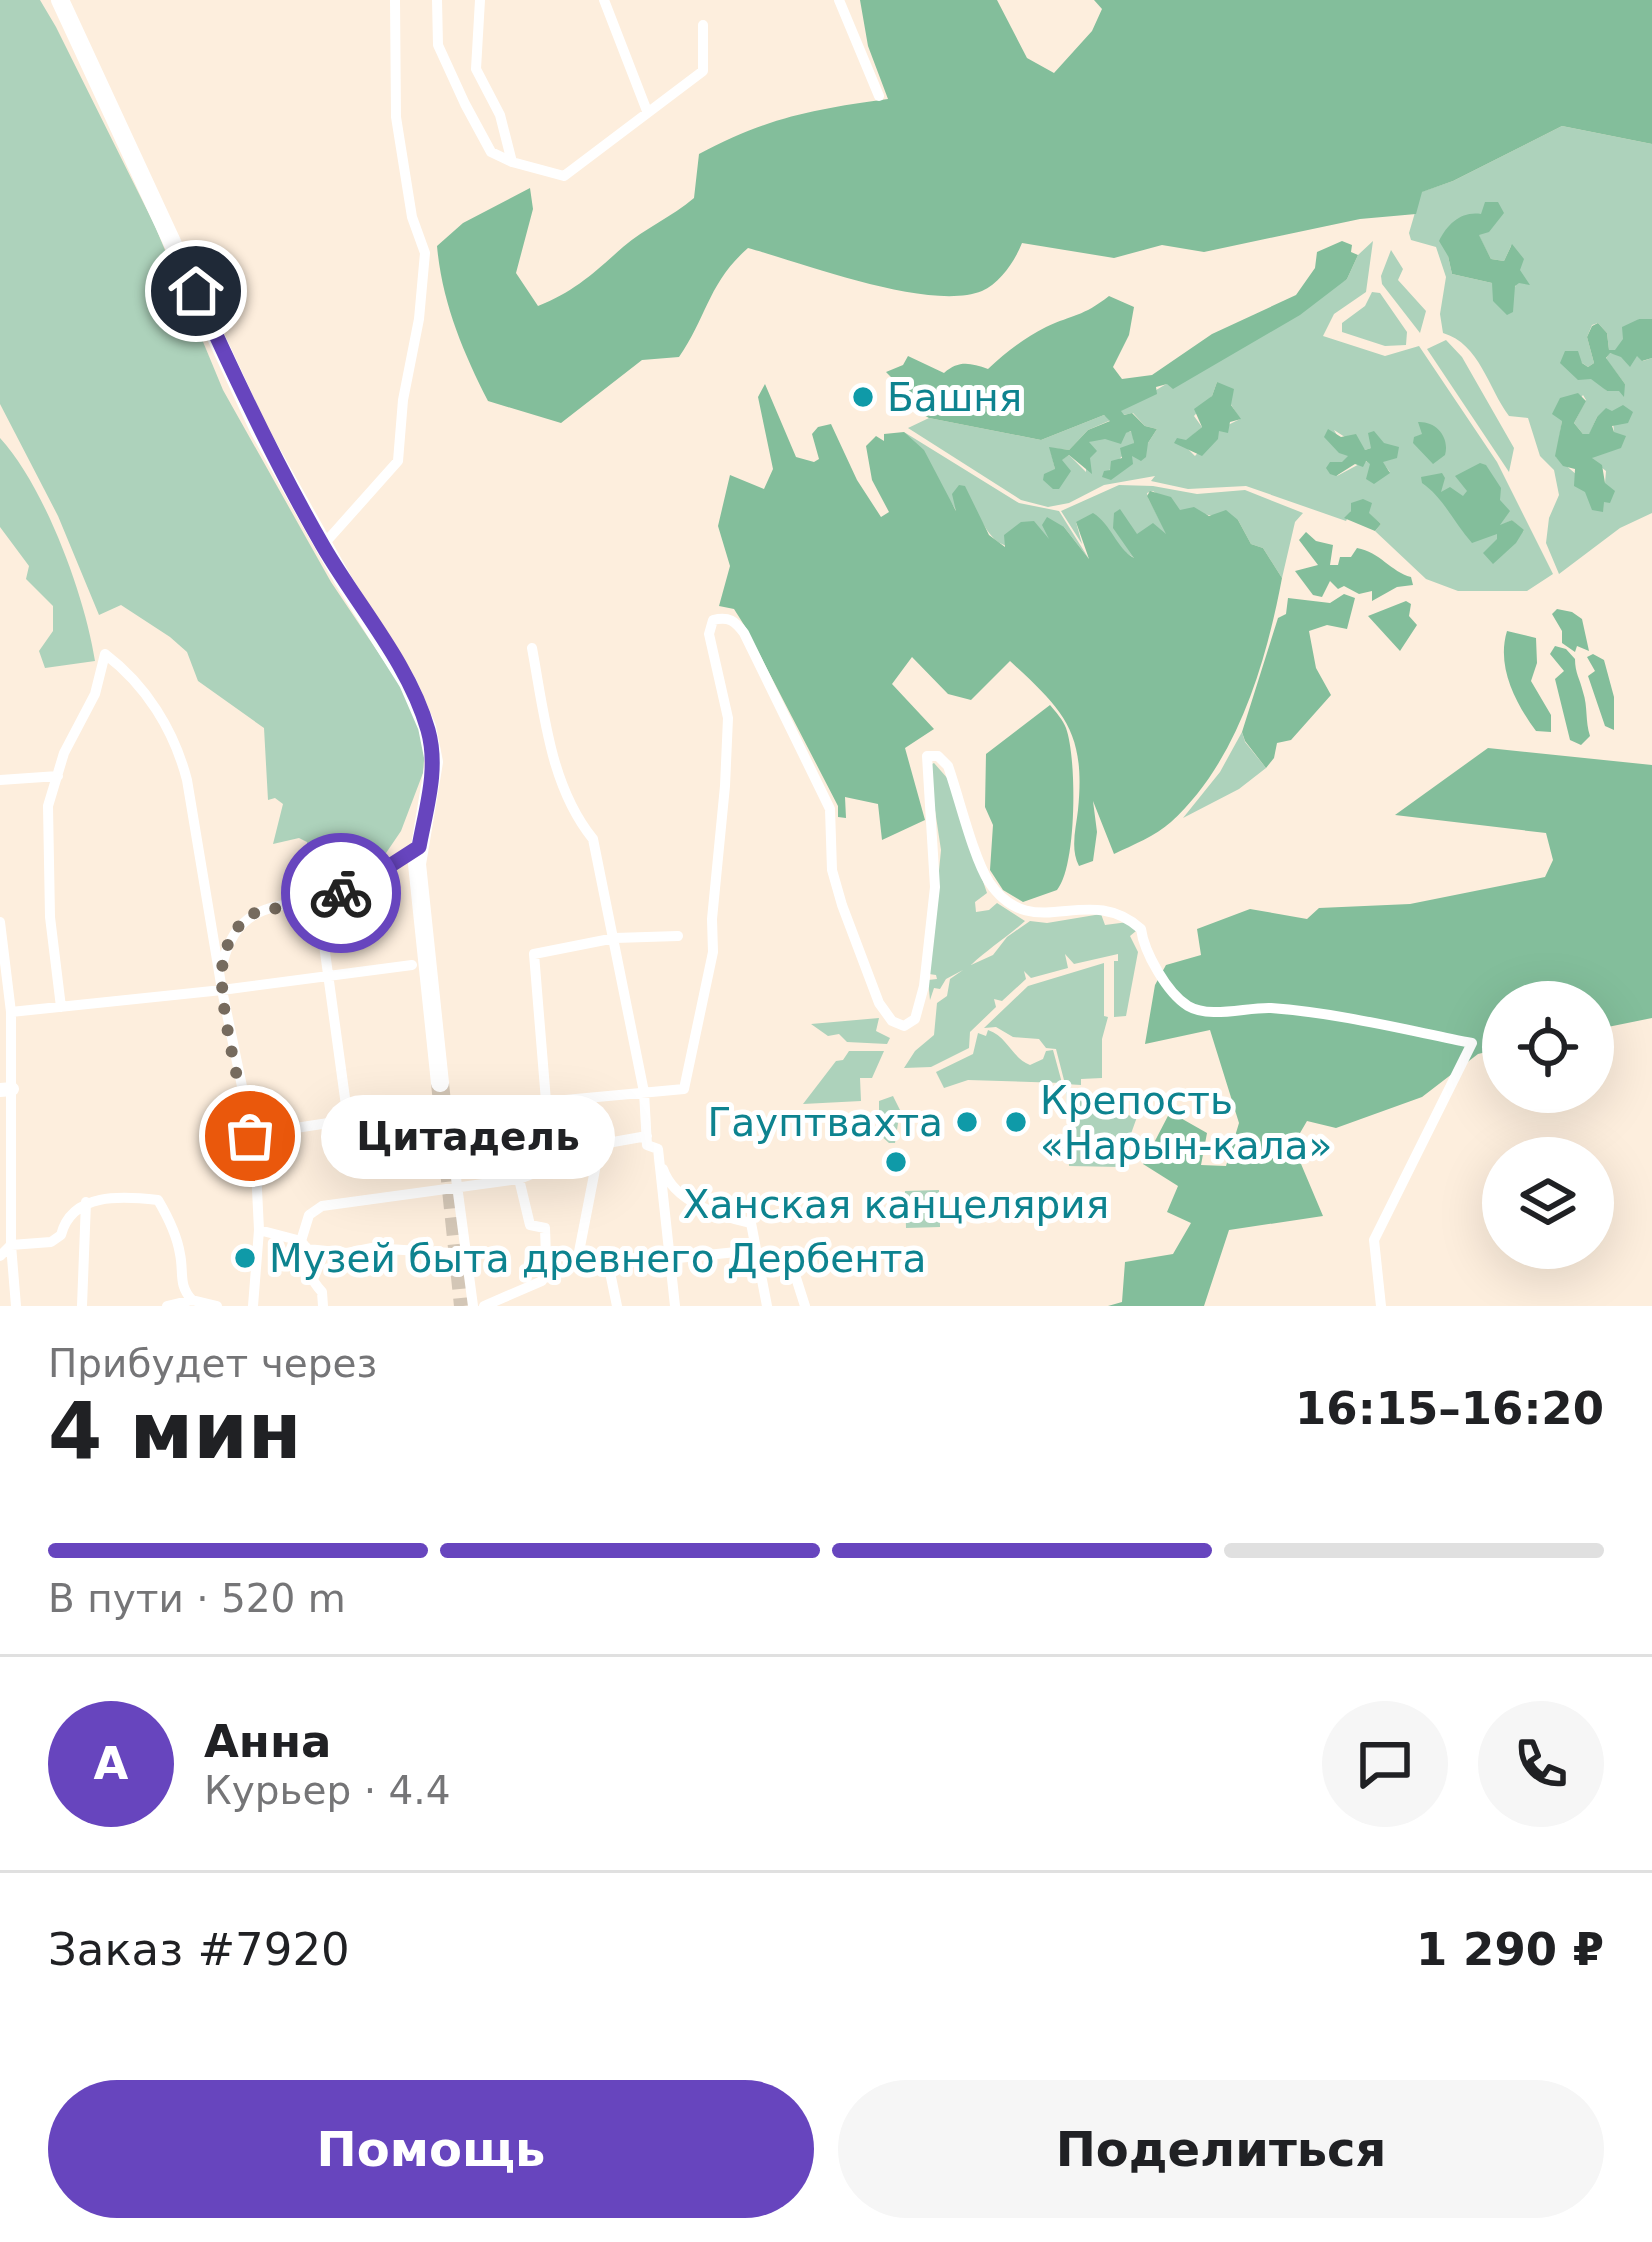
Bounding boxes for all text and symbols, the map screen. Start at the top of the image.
pin [145,240,247,342]
icon: home [163,258,229,324]
place label: Башня [887,375,1022,420]
marker: Башня [850,384,876,410]
courier [281,833,401,953]
icon: bike [308,860,374,926]
map controls [1482,981,1614,1269]
button: locate [1482,981,1614,1113]
place label: Крепость «Нарын-кала» [1040,1078,1332,1168]
pin [199,1085,301,1187]
callout: Цитадель [322,1094,616,1178]
place label: Гауптвахта [707,1100,943,1145]
icon: bag [217,1103,283,1169]
marker: Гауптвахта [954,1109,980,1135]
marker: Крепость «Нарын-кала» [1003,1109,1029,1135]
text: Цитадель [356,1114,580,1159]
button: layers [1482,1137,1614,1269]
marker: Ханская канцелярия [883,1149,909,1175]
place label: Ханская канцелярия [683,1182,1109,1227]
place label: Музей быта древнего Дербента [269,1236,926,1281]
marker: Музей быта древнего Дербента [232,1245,258,1271]
text: Прибудет через [48,1341,377,1386]
text: 16:15–16:20 [1295,1382,1604,1435]
text: 4 мин [48,1386,302,1476]
text: В пути · 520 m [48,1576,346,1621]
button: chat [1322,1701,1448,1827]
button: phone [1478,1701,1604,1827]
text: Анна [204,1715,331,1768]
text: А [94,1737,128,1790]
text: Курьер · 4.4 [204,1768,450,1813]
text: Заказ #7920 [48,1923,350,1976]
text: 1 290 ₽ [1416,1923,1604,1976]
button: Помощь [48,2080,814,2218]
button: Поделиться [838,2080,1604,2218]

